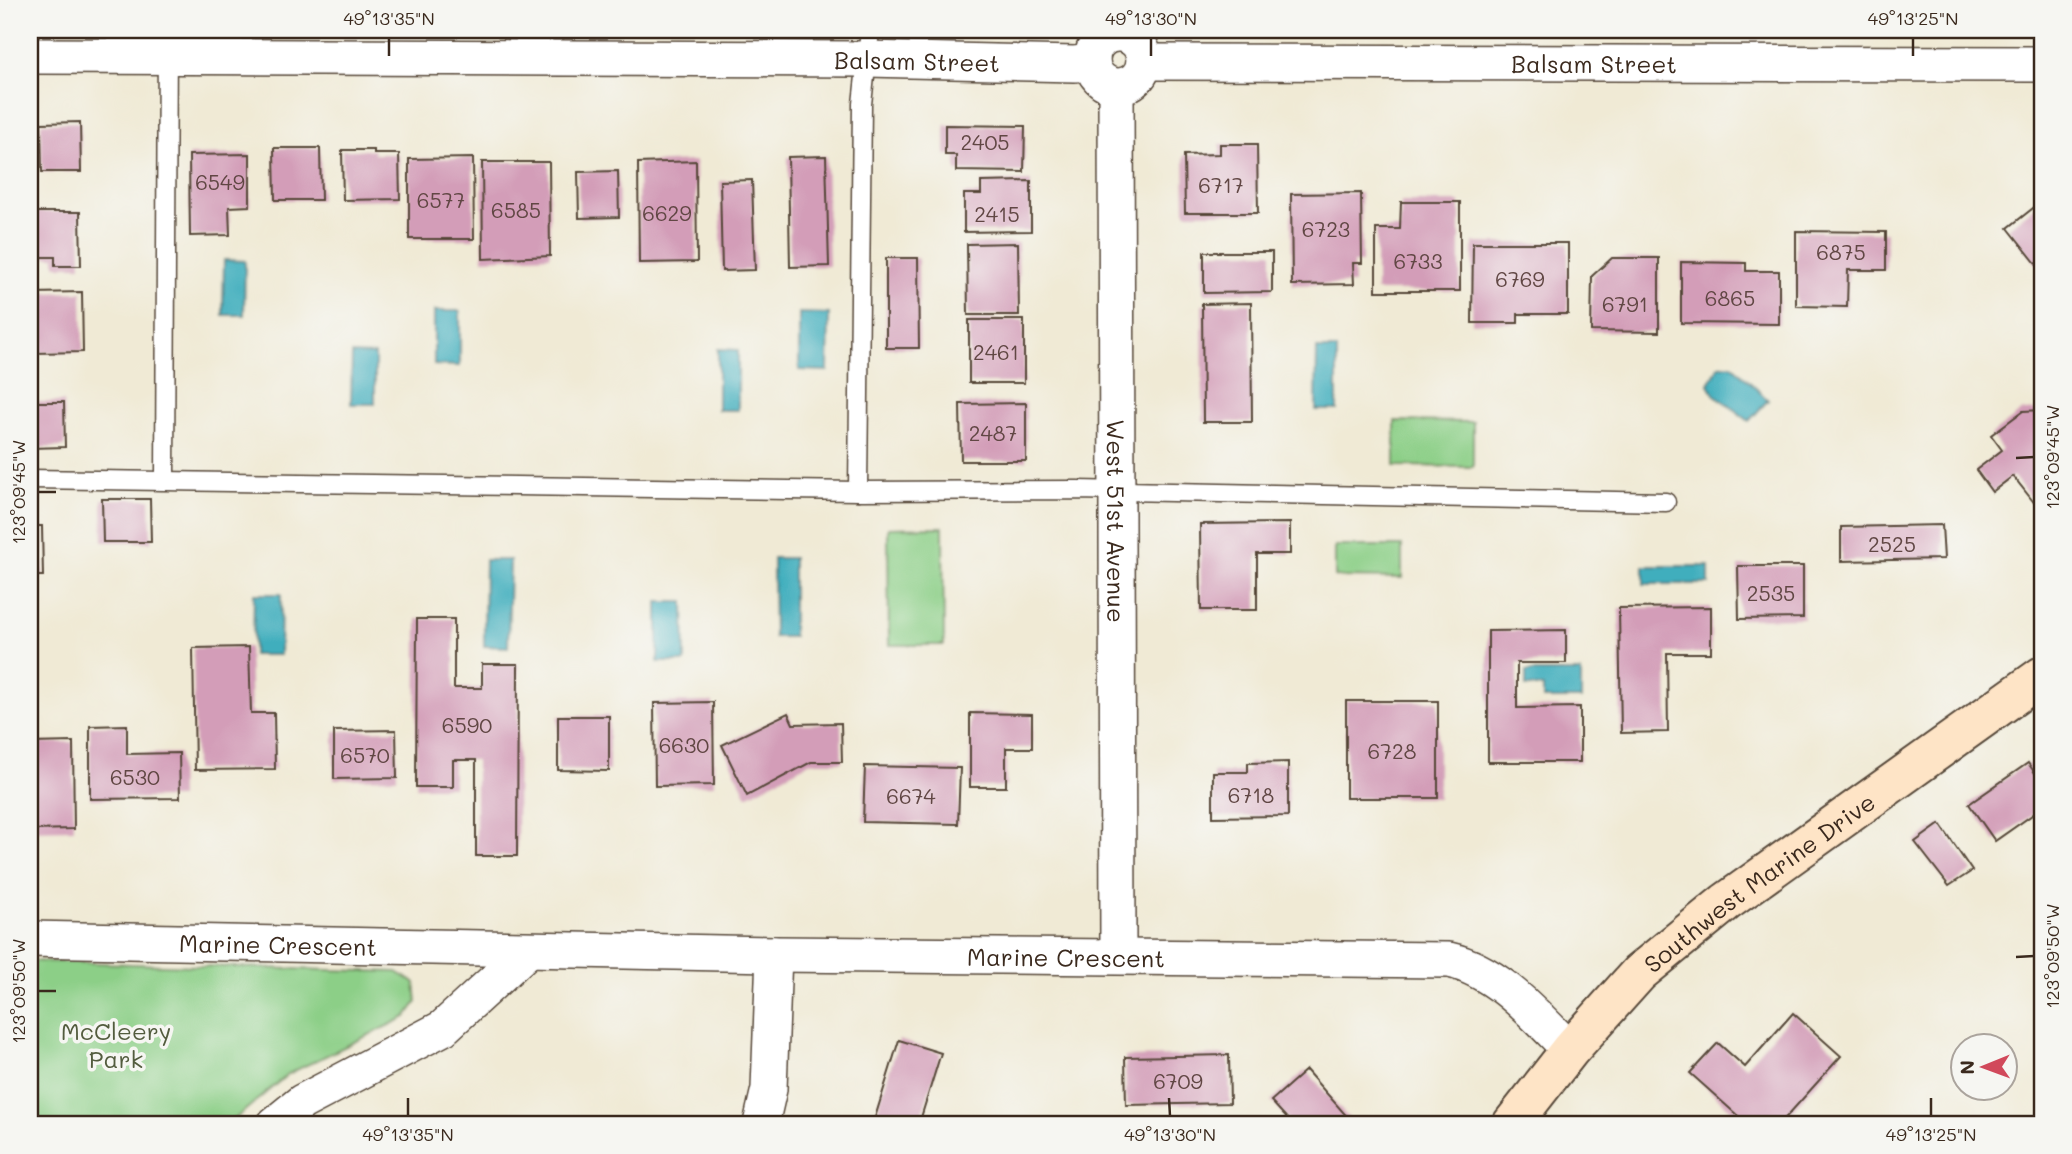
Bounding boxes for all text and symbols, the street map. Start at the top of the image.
text: 49°13'35"N [343,6,435,30]
text: 49°13'30"N [1105,6,1197,30]
text: 49°13'25"N [1868,6,1958,30]
street label: Balsam Street [834,43,1000,78]
street label: Balsam Street [1511,47,1677,79]
house number: 2405 [960,128,1010,155]
house number: 6549 [195,168,245,195]
house number: 6717 [1198,171,1244,198]
house number: 6577 [417,186,465,213]
house number: 6585 [491,196,541,223]
house number: 6629 [642,199,692,226]
house number: 2415 [974,200,1020,227]
house number: 6723 [1302,215,1350,242]
house number: 6875 [1816,238,1866,265]
house number: 6733 [1394,247,1442,274]
house number: 6769 [1495,265,1545,292]
house number: 6865 [1705,284,1755,311]
house number: 6791 [1602,290,1648,317]
house number: 2461 [973,338,1019,365]
text: 123°09'45"W [2040,405,2064,509]
house number: 2487 [969,419,1017,446]
street label: West 51st Avenue [1101,419,1133,623]
text: 123°09'45"W [6,440,30,544]
house number: 2525 [1868,530,1916,557]
house number: 2535 [1747,579,1795,606]
house number: 6590 [442,711,492,738]
house number: 6630 [659,731,709,758]
house number: 6728 [1368,737,1416,764]
house number: 6570 [340,741,390,768]
house number: 6530 [110,763,160,790]
house number: 6718 [1228,781,1274,808]
house number: 6674 [886,782,936,809]
street label: Southwest Marine Drive [1637,785,1881,979]
text: 123°09'50"W [2040,903,2064,1009]
street label: Marine Crescent [179,927,377,961]
text: 123°09'50"W [6,938,30,1044]
street label: Marine Crescent [967,940,1165,973]
park label: McCleery Park [61,1015,171,1074]
north arrow [1950,1032,2020,1102]
text: N [1954,1060,1979,1075]
house number: 6709 [1153,1067,1203,1094]
text: 49°13'35"N [362,1122,454,1146]
text: 49°13'30"N [1124,1122,1216,1146]
text: 49°13'25"N [1886,1122,1976,1146]

